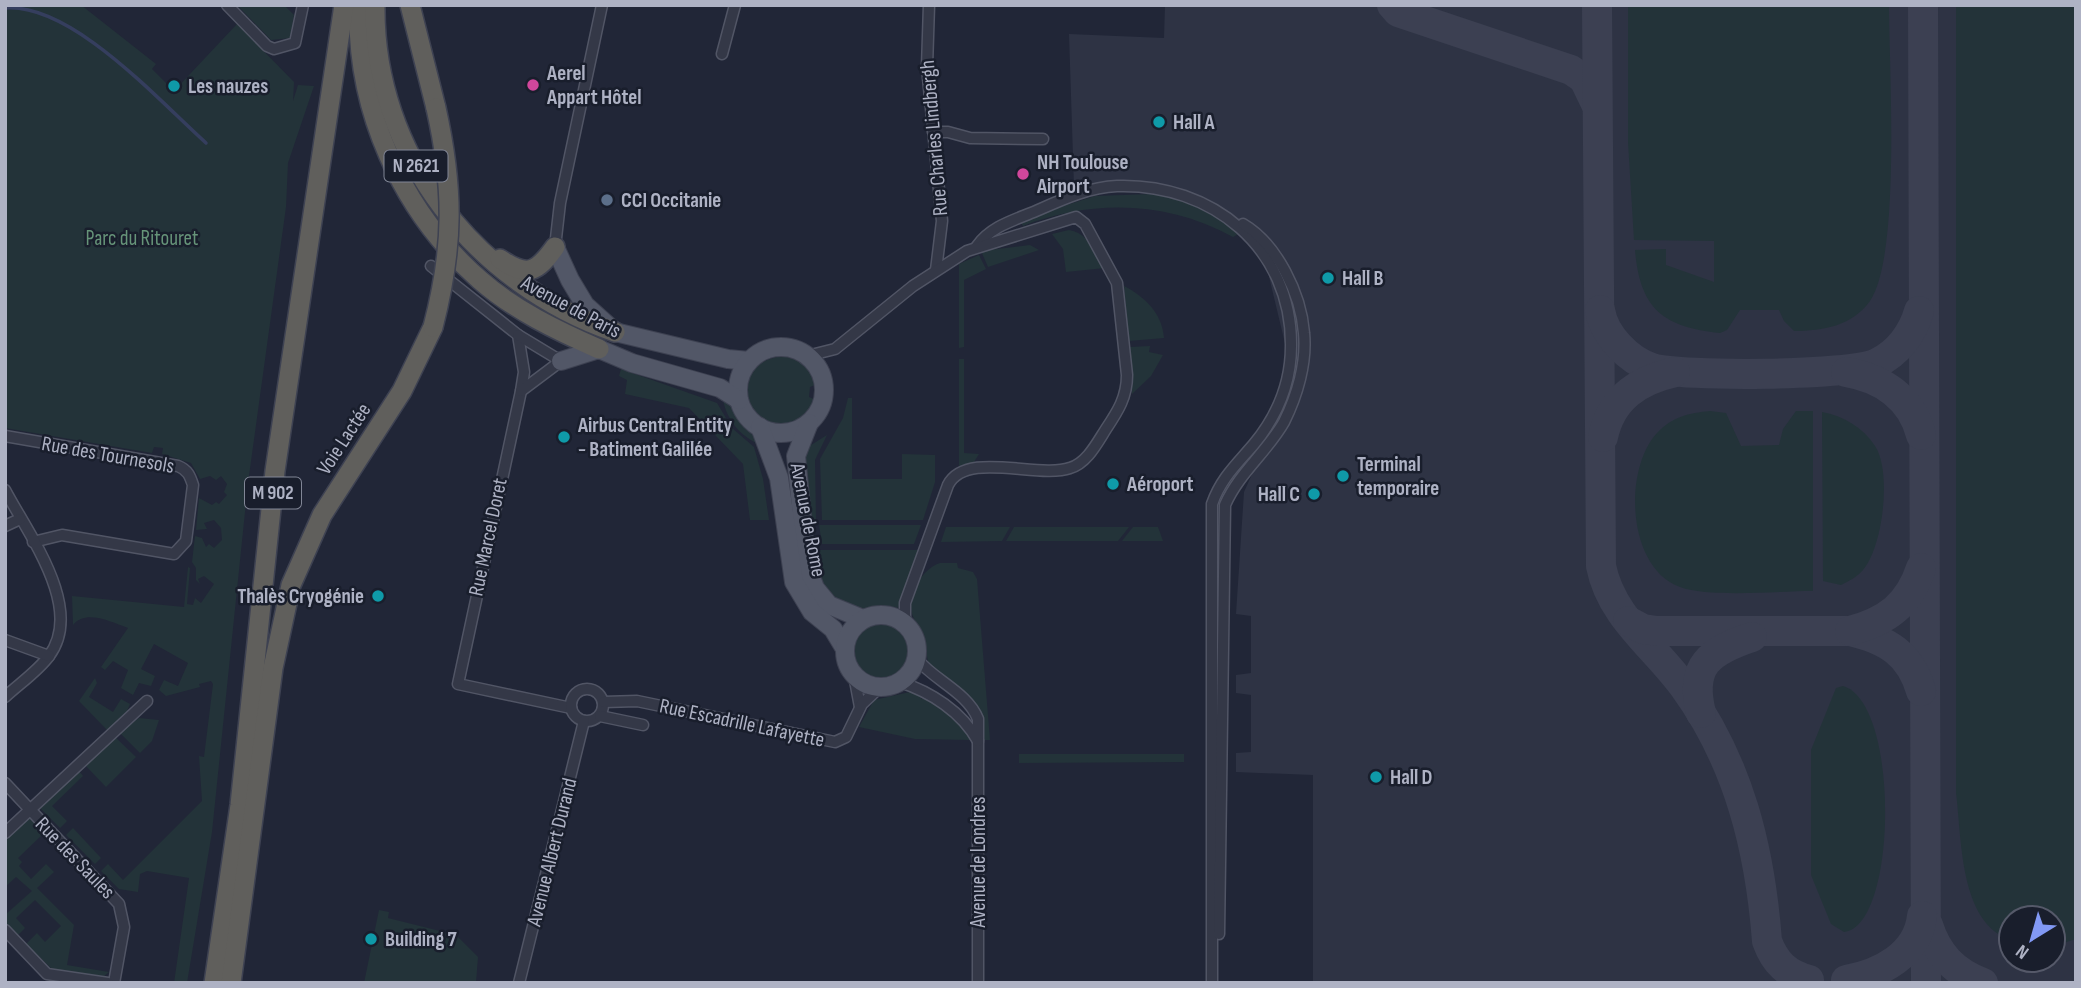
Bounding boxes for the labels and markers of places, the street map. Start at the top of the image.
place label: Aerel Appart Hôtel [546,61,641,110]
place label: Les nauzes [188,74,268,99]
marker: Aerel Appart Hôtel [525,77,541,93]
marker: Les nauzes [166,78,182,94]
place label: Hall A [1173,110,1216,135]
marker: Hall A [1151,114,1167,130]
place label: NH Toulouse Airport [1036,150,1129,199]
marker: NH Toulouse Airport [1015,166,1031,182]
place label: CCI Occitanie [621,188,721,213]
marker: CCI Occitanie [599,192,615,208]
place label: Hall B [1342,266,1384,291]
marker: Hall B [1320,270,1336,286]
place label: Airbus Central Entity - Batiment Galilée [577,413,733,462]
marker: Airbus Central Entity - Batiment Galilée [556,429,572,445]
place label: Terminal temporaire [1357,452,1439,501]
marker: Terminal temporaire [1335,468,1351,484]
place label: Aéroport [1126,472,1194,497]
marker: Aéroport [1105,476,1121,492]
place label: Hall C [1258,482,1300,507]
marker: Hall C [1306,486,1322,502]
place label: Thalès Cryogénie [237,584,364,609]
marker: Thalès Cryogénie [370,588,386,604]
place label: Hall D [1390,765,1433,790]
marker: Hall D [1368,769,1384,785]
place label: Building 7 [385,927,458,952]
marker: Building 7 [363,931,379,947]

